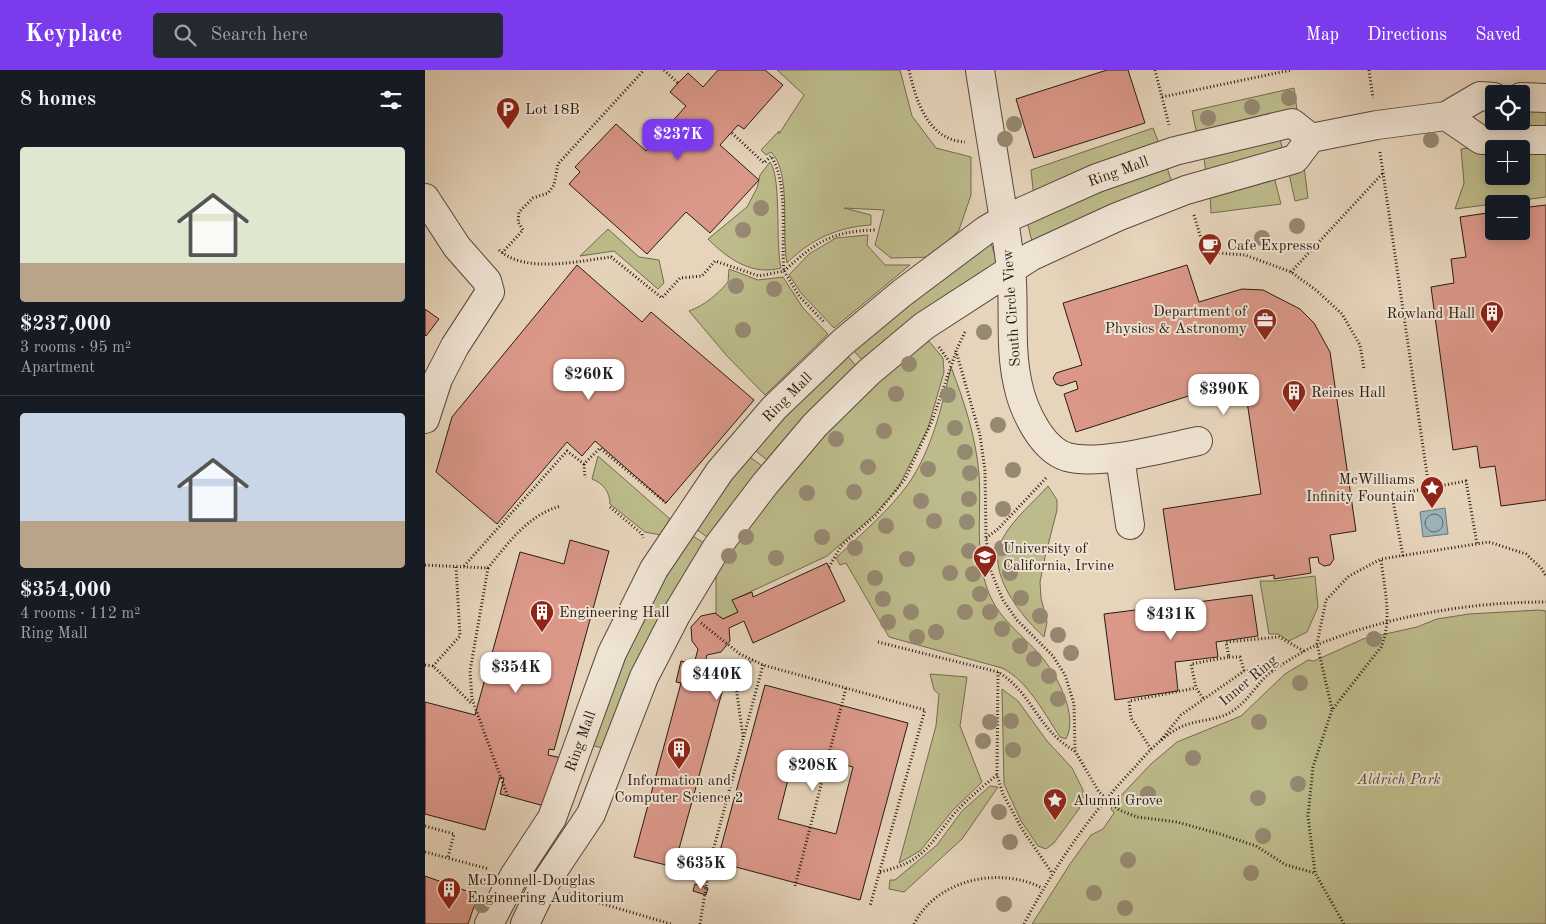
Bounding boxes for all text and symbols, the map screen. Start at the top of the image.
search box [153,13,503,58]
icon: search [171,21,199,49]
text: Keyplace [25,23,123,47]
text: Search here [211,26,308,45]
text: Map [1306,26,1339,44]
text: Directions [1367,26,1447,44]
text: Saved [1475,26,1521,44]
map controls [1485,85,1530,240]
button: locate [1485,85,1530,130]
icon: filters [377,86,405,114]
text: 8 homes [20,89,96,110]
parking icon: Lot 18B [495,96,521,130]
place label: Lot 18B [525,103,580,118]
pin: $237K [643,118,713,161]
text: $237K [653,127,703,143]
button: + [1485,140,1530,185]
street label: Ring Mall [1086,155,1151,190]
icon: home [168,180,258,270]
button: − [1485,195,1530,240]
cafe icon: Cafe Expresso [1197,232,1223,266]
place label: Cafe Expresso [1227,239,1320,254]
street label: South Circle View [1001,248,1024,367]
building icon: Rowland Hall [1479,300,1505,334]
place label: Department of Physics & Astronomy [1105,305,1248,337]
office icon: Department of Physics & Astronomy [1252,307,1278,341]
place label: Rowland Hall [1386,307,1475,322]
text: $237,000 [20,314,111,335]
text: 3 rooms · 95 m² [20,340,131,356]
pin: $260K [554,358,624,401]
text: Apartment [20,360,95,376]
text: $260K [564,367,614,383]
street label: Ring Mall [760,370,816,426]
pin: $390K [1189,374,1259,416]
building icon: Reines Hall [1281,379,1307,413]
text: $390K [1199,382,1249,398]
place label: Reines Hall [1311,386,1386,401]
icon: home [168,445,258,535]
place label: McWilliams Infinity Fountain [1306,473,1415,505]
place icon: McWilliams Infinity Fountain [1419,475,1445,509]
place label: University of California, Irvine [1003,542,1114,574]
school or university icon: University of California, Irvine [972,544,998,578]
text: $354,000 [20,580,111,601]
pin: $431K [1136,598,1206,641]
building icon: Engineering Hall [529,599,555,633]
text: 4 rooms · 112 m² [20,606,140,622]
place label: Engineering Hall [559,606,669,621]
text: $431K [1146,607,1196,623]
text: Ring Mall [20,626,88,642]
pin: $354K [481,652,551,694]
street label: Inner Ring [1217,653,1281,710]
pin: $440K [682,658,752,701]
text: $354K [491,660,541,676]
text: $440K [692,667,742,683]
street label: Ring Mall [564,709,599,774]
building icon: Information and Computer Science 2 [666,736,692,770]
pin: $208K [778,750,848,792]
text: $208K [788,758,838,774]
park label: Aldrich Park [1356,773,1441,788]
place label: Information and Computer Science 2 [615,774,743,806]
place icon: Alumni Grove [1042,787,1068,821]
place label: Alumni Grove [1073,794,1163,809]
pin: $635K [666,848,736,890]
text: $635K [676,856,726,872]
place label: McDonnell-Douglas Engineering Auditorium [467,874,624,906]
building icon: McDonnell-Douglas Engineering Auditorium [436,876,462,910]

